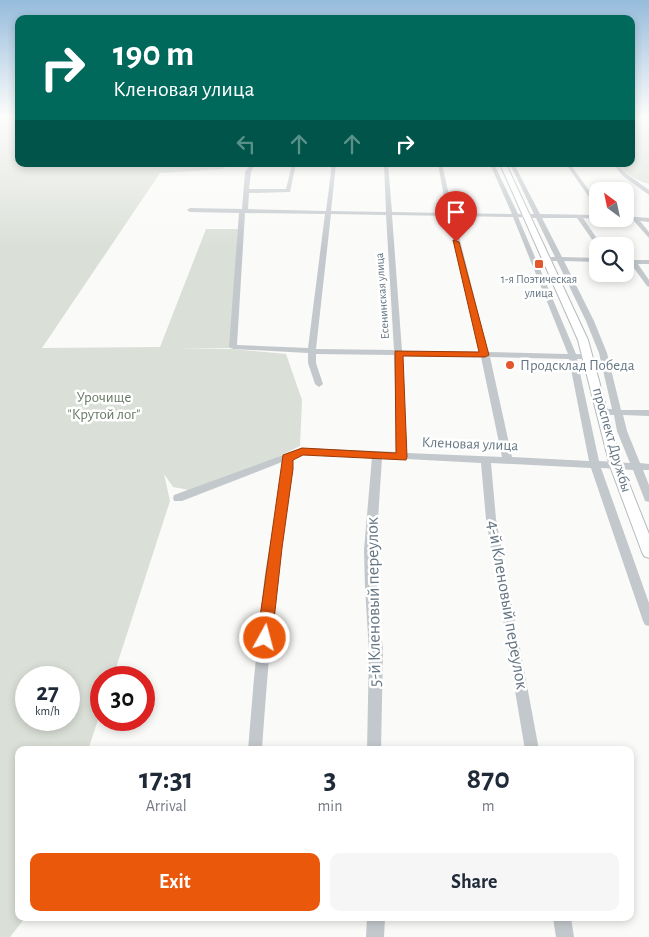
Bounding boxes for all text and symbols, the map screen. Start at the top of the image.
icon: right [30,35,95,100]
text: 190 m [113,37,194,72]
text: Кленовая улица [113,78,255,100]
icon: left [232,130,260,158]
icon: ahead [285,130,313,158]
icon: ahead [338,130,366,158]
icon: right [391,130,419,158]
north arrow [589,182,634,228]
map controls [589,182,634,282]
pin [435,191,477,242]
icon: arrive [442,198,470,226]
button: search [589,237,634,282]
street label: Есенинская улица [373,252,392,340]
marker: 1-я Поэтическая улица [533,258,545,270]
place label: 1-я Поэтическая улица [501,273,577,300]
place label: Продсклад Победа [520,358,635,373]
marker: Продсклад Победа [504,359,516,371]
street label: проспект Дружбы [590,386,634,494]
park label: Урочище "Крутой лог" [68,390,140,422]
street label: Кленовая улица [421,435,519,453]
street label: 5-й Кленовый переулок [364,516,384,687]
street label: 4-й Кленовый переулок [483,519,531,692]
position arrow [238,611,290,663]
speed limit sign: 30 [90,666,155,731]
text: 27 [36,680,59,705]
text: km/h [35,705,60,717]
text: 17:31 [139,764,193,794]
text: 3 [324,764,336,794]
text: 870 [467,764,510,794]
text: Arrival [146,798,187,814]
text: min [318,798,342,814]
text: m [482,798,495,814]
button: Exit [30,853,320,911]
button: Share [330,853,619,911]

